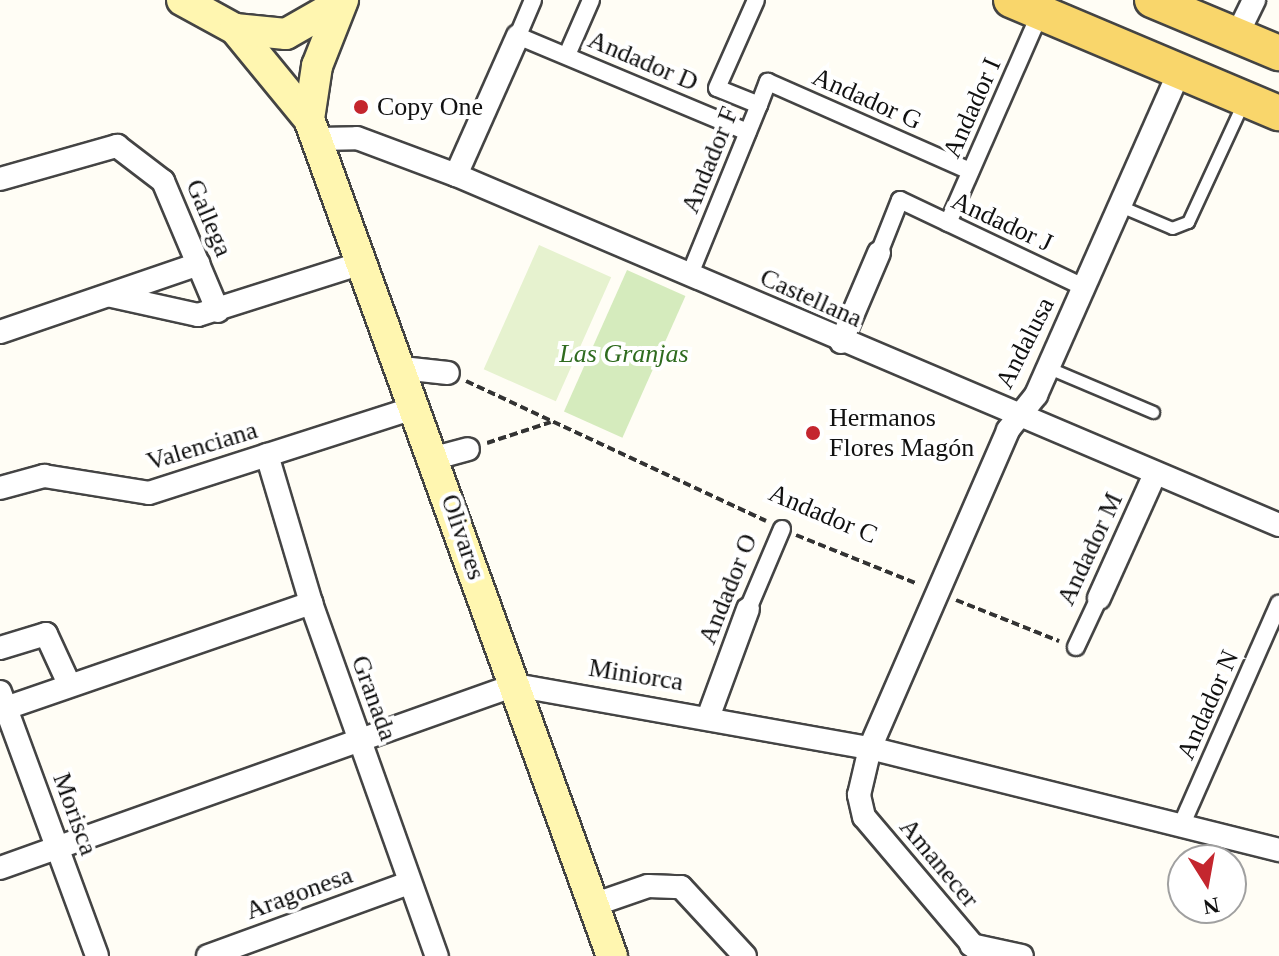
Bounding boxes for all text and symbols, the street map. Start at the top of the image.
street label: Andador D [583,24,703,98]
street label: Andador I [936,53,1008,163]
street label: Andador G [808,61,926,137]
place label: Copy One [377,91,483,123]
marker: Copy One [352,98,370,116]
street label: Andador F [675,102,745,218]
street label: Gallega [179,175,239,261]
street label: Andador J [947,185,1057,259]
street label: Castellana [755,262,867,334]
street label: Andalusa [989,292,1061,394]
park label: Las Granjas [559,338,689,370]
place label: Hermanos Flores Magón [829,402,974,464]
street label: Valenciana [143,414,261,478]
marker: Hermanos Flores Magón [804,424,822,442]
street label: Andador C [764,477,882,551]
street label: Andador M [1050,488,1130,610]
street label: Olivares [434,490,492,584]
street label: Andador O [692,529,764,649]
street label: Andador N [1170,646,1246,764]
street label: Granada [344,651,404,745]
street label: Miniorca [586,652,686,698]
street label: Morisca [46,769,104,859]
street label: Amanecer [893,812,985,914]
north arrow [1167,844,1247,924]
street label: Aragonesa [241,859,357,927]
text: N [1201,892,1221,920]

